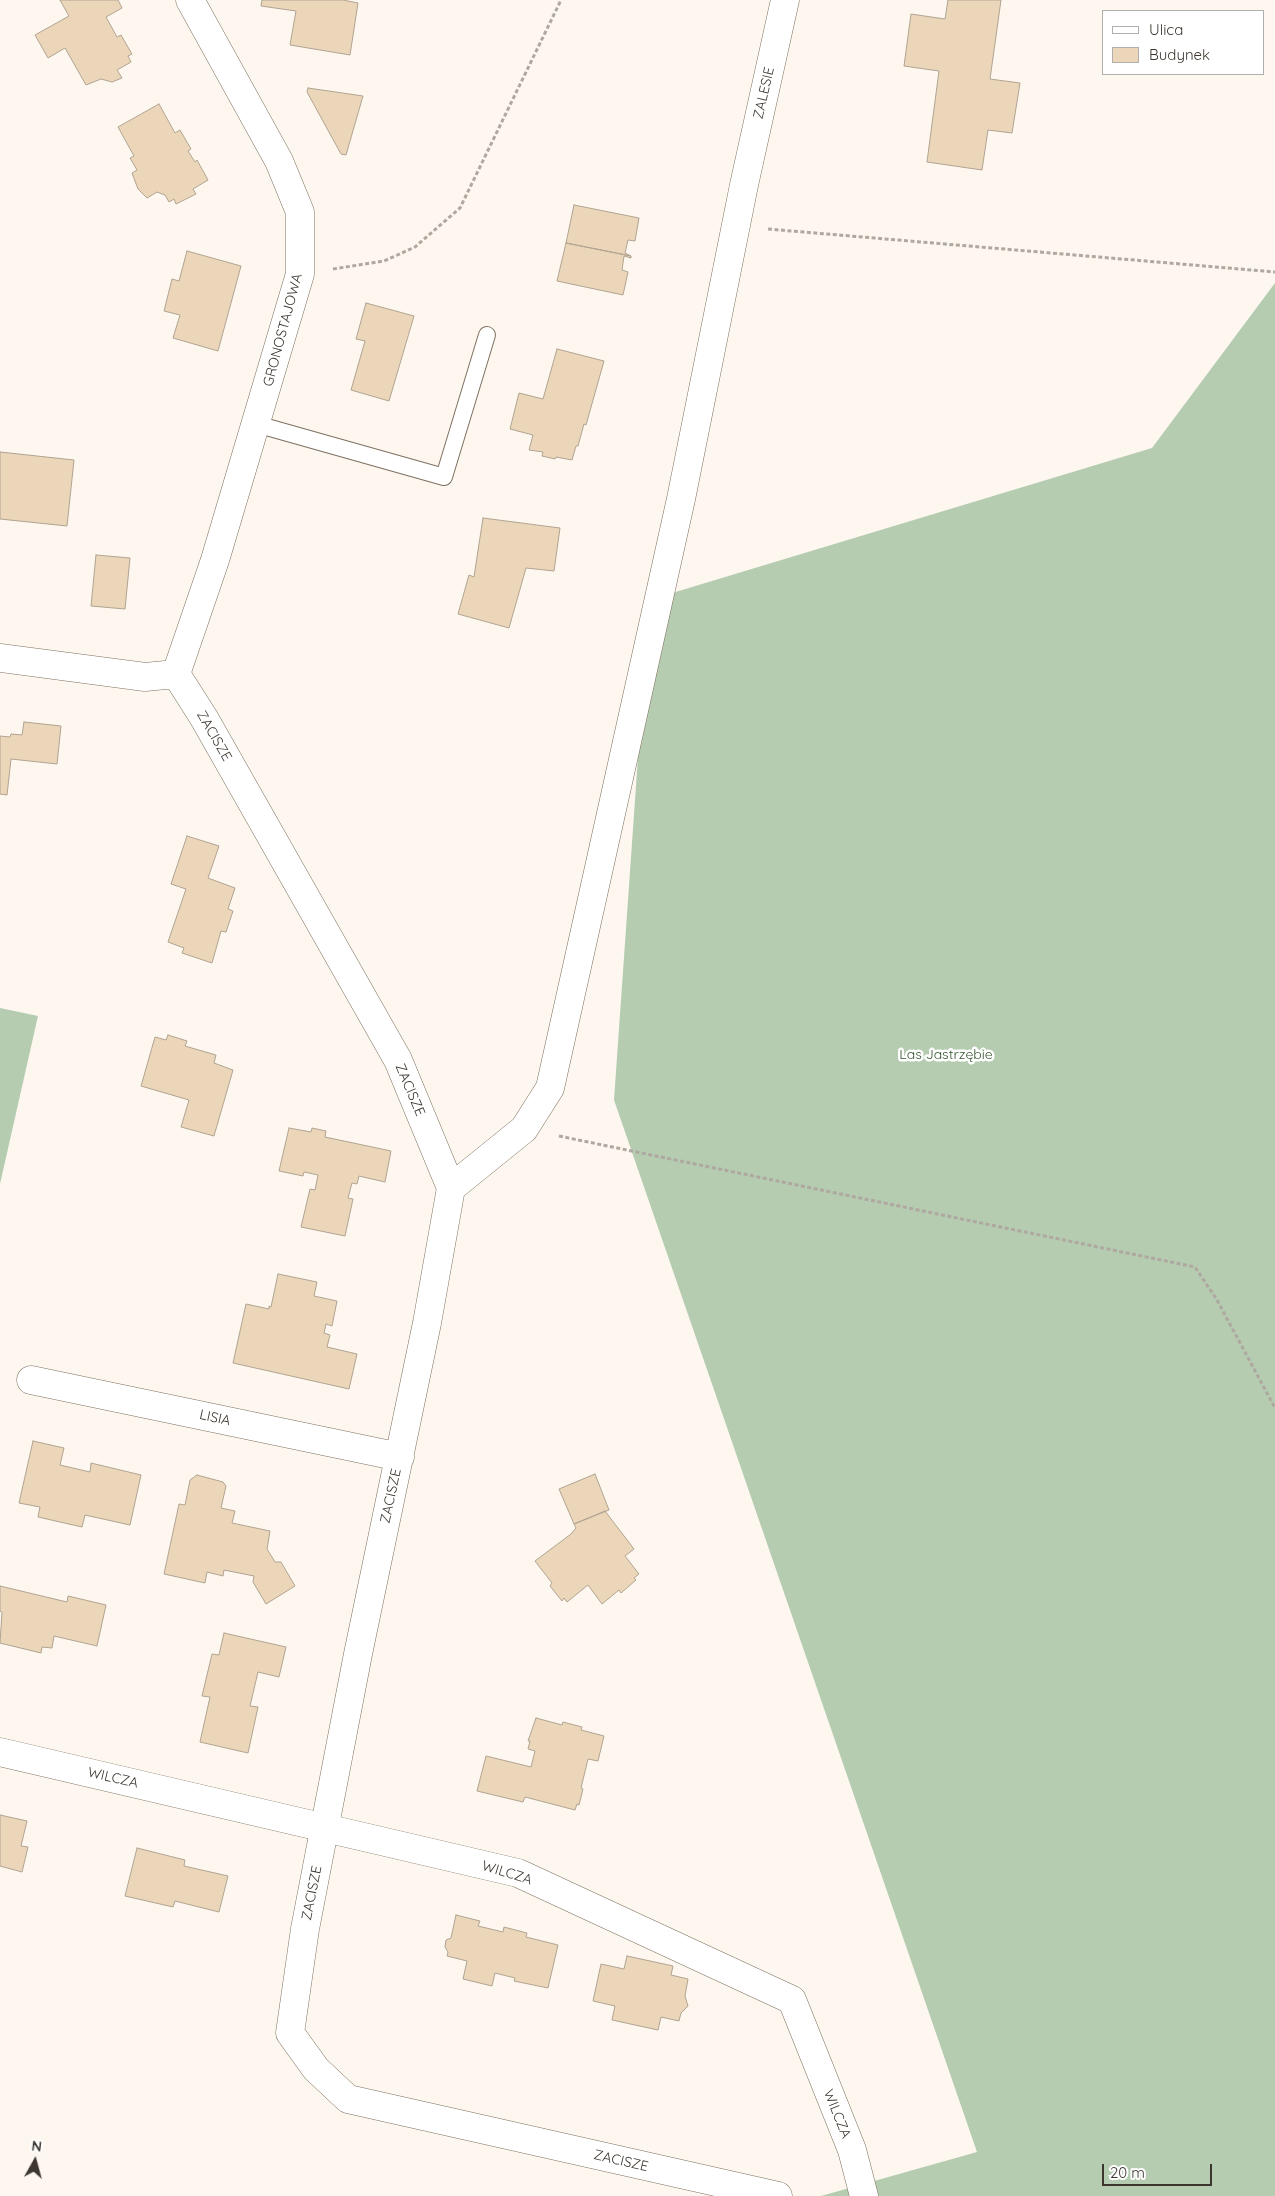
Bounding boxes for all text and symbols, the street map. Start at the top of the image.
legend [1102,10,1265,75]
text: Ulica [1149,20,1183,39]
text: Budynek [1149,45,1210,64]
street label: ZALESIE [750,65,778,121]
street label: GRONOSTAJOWA [260,272,306,388]
street label: ZACISZE [193,708,235,764]
park label: Las Jastrzębie [899,1047,993,1063]
street label: ZACISZE [391,1061,429,1119]
street label: LISIA [198,1407,232,1429]
street label: ZACISZE [377,1467,405,1525]
street label: WILCZA [86,1764,140,1792]
street label: WILCZA [480,1857,534,1889]
street label: ZACISZE [298,1864,326,1922]
street label: WILCZA [820,2087,854,2141]
north arrow [10,2136,60,2186]
text: N [31,2137,43,2156]
street label: ZACISZE [592,2147,650,2175]
scale bar [1105,2154,1215,2186]
text: 20 m [1110,2163,1145,2182]

